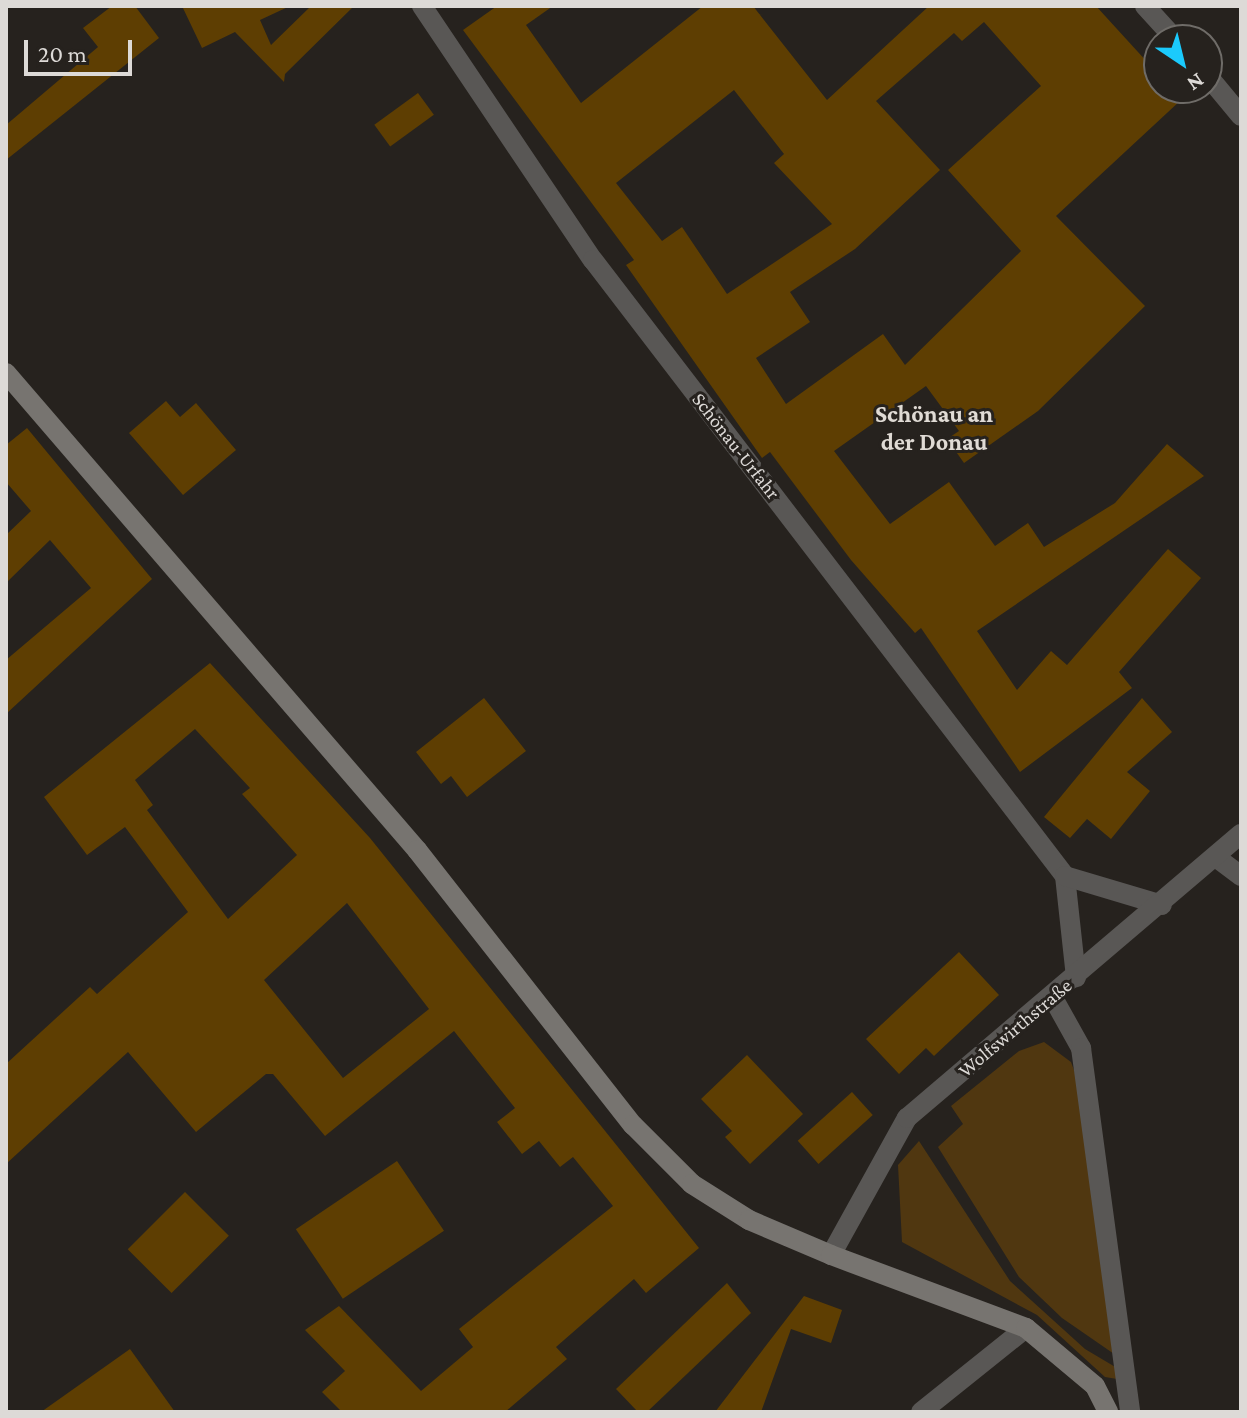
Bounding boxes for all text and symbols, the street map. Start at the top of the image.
scale bar [28,24,136,74]
north arrow [1143,24,1223,104]
text: 20 m [38,40,87,67]
text: N [1183,68,1209,97]
street label: Schönau-Urfahr [687,388,785,504]
district label: Schönau an der Donau [875,400,993,456]
street label: Wolfswirthstraße [953,973,1077,1083]

